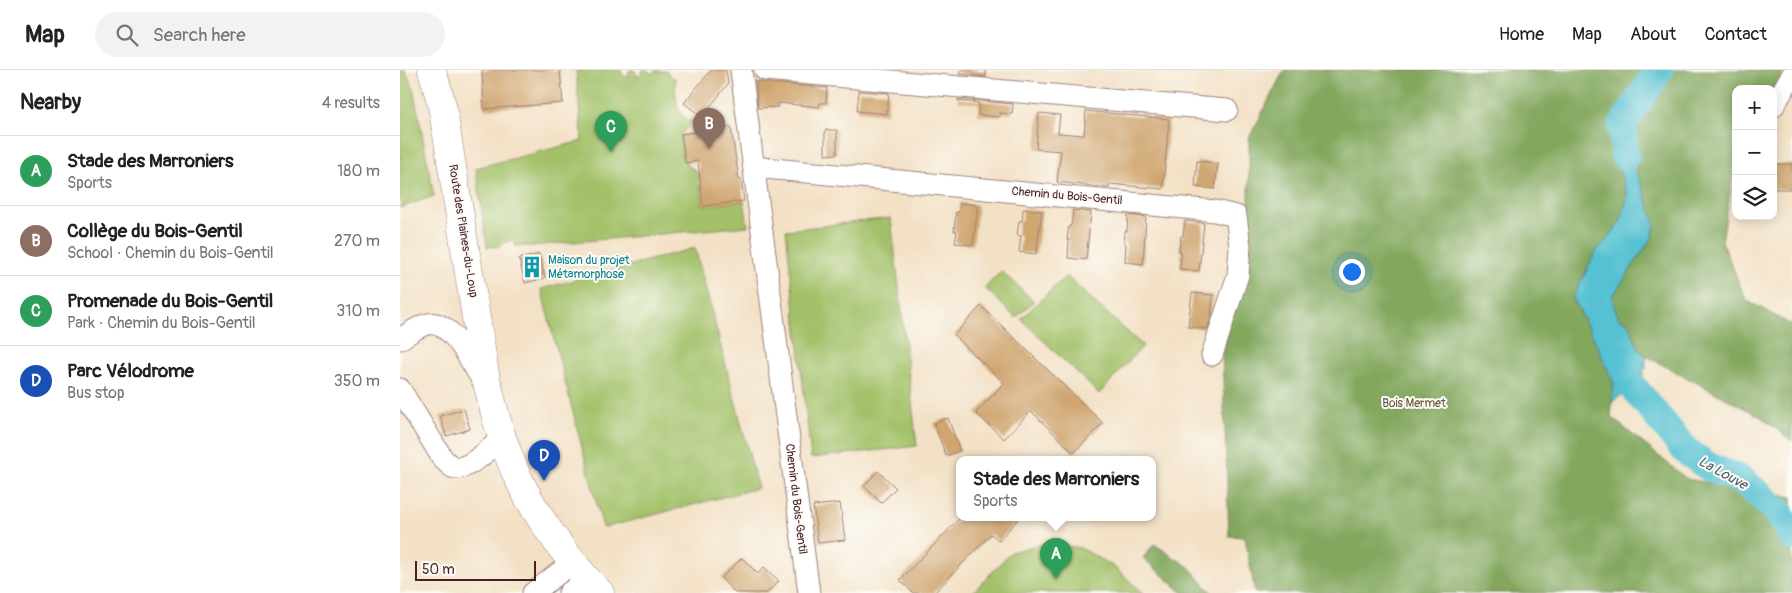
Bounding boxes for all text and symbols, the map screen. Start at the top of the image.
search box [95,12,445,57]
text: Map [25,20,65,49]
icon: search [113,21,141,49]
text: Search here [153,23,246,47]
text: Home [1499,23,1544,46]
text: Map [1572,23,1602,46]
text: About [1630,23,1676,46]
text: Contact [1704,23,1767,46]
map controls [1732,85,1777,220]
button: + [1732,85,1777,130]
text: Nearby [20,89,81,116]
text: 4 results [322,93,380,113]
pin: B [693,108,725,149]
pin: C [595,111,627,152]
button: − [1732,130,1777,175]
text: Stade des Marroniers [67,149,234,173]
text: A [31,161,41,181]
text: 180 m [337,161,380,181]
street label: Route des Plaines-du-Loup [445,163,481,299]
text: Sports [67,173,112,193]
button: layers [1732,175,1777,220]
street label: Chemin du Bois-Gentil [1011,184,1123,208]
text: Collège du Bois-Gentil [67,219,243,243]
text: B [31,231,41,251]
text: 270 m [334,231,380,251]
text: School · Chemin du Bois-Gentil [67,243,274,263]
place label: Maison du projet Métamorphose [548,253,630,282]
building icon: Maison du projet Métamorphose [519,254,545,280]
your location [1339,259,1365,285]
text: Promenade du Bois-Gentil [67,289,273,313]
text: C [31,301,41,321]
text: 310 m [336,301,380,321]
text: Park · Chemin du Bois-Gentil [67,313,256,333]
text: Parc Vélodrome [67,359,194,383]
text: D [31,371,41,391]
text: 350 m [334,371,380,391]
text: Bus stop [67,383,125,403]
park label: Bois Mermet [1382,396,1446,411]
pin: D [528,440,560,481]
street label: Chemin du Bois-Gentil [782,443,810,555]
water label: La Louve [1696,453,1752,494]
popup [956,456,1156,521]
text: Stade des Marroniers [973,467,1139,491]
text: Sports [973,491,1018,511]
pin: A [1040,538,1072,579]
scale bar [415,558,536,581]
text: 50 m [422,561,455,578]

